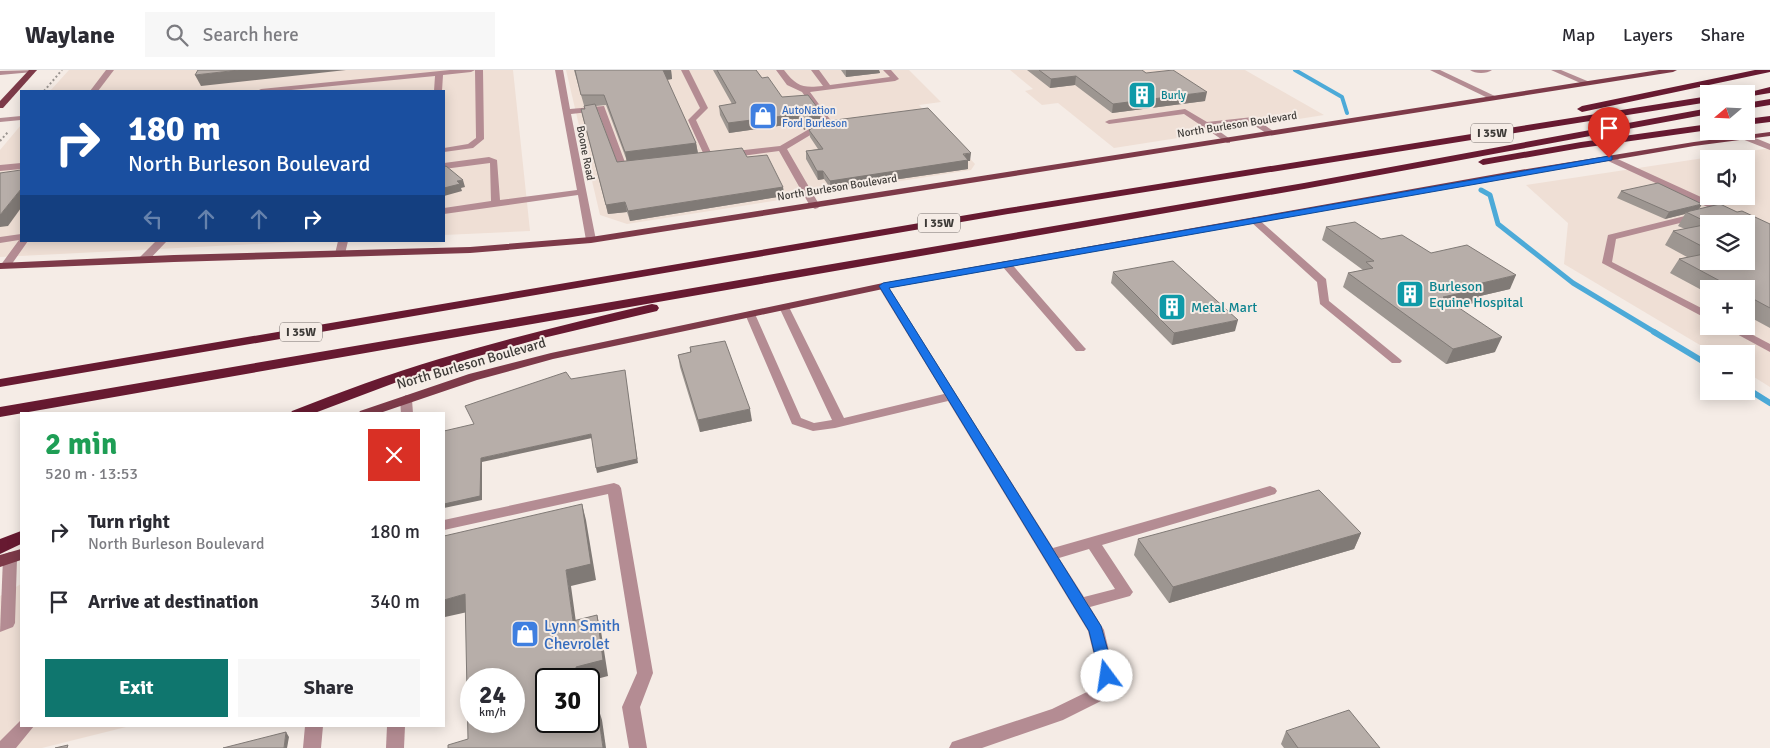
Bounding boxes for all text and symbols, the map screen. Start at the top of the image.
search box [145,12,495,57]
text: Waylane [25,20,115,50]
icon: search [163,21,191,49]
text: Search here [203,23,299,47]
text: Map [1562,24,1595,46]
text: Layers [1623,24,1673,46]
text: Share [1701,24,1745,46]
building icon: Burly [1127,80,1157,110]
north arrow [1700,85,1755,140]
map controls [1700,85,1755,400]
place label: Burly [1161,89,1187,102]
shop icon: AutoNation Ford Burleson [748,101,778,131]
place label: AutoNation Ford Burleson [782,104,847,130]
text: 180 m [128,107,221,150]
pin [1588,107,1630,158]
street label: North Burleson Boulevard [1176,109,1298,140]
icon: right [45,110,110,175]
icon: arrive [1595,114,1623,142]
road number: I 35W [1471,124,1513,142]
street label: Boone Road [574,125,597,182]
text: North Burleson Boulevard [128,150,371,177]
button: sound [1700,150,1755,205]
street label: North Burleson Boulevard [776,172,898,203]
icon: left [139,205,167,233]
icon: ahead [192,205,220,233]
icon: ahead [245,205,273,233]
icon: right [298,205,326,233]
road number: I 35W [918,214,960,232]
button: layers [1700,215,1755,270]
place label: Burleson Equine Hospital [1429,278,1523,311]
building icon: Burleson Equine Hospital [1395,279,1425,309]
button: + [1700,280,1755,335]
building icon: Metal Mart [1157,292,1187,322]
place label: Metal Mart [1191,299,1257,316]
road number: I 35W [280,322,322,342]
street label: North Burleson Boulevard [395,334,548,393]
button: − [1700,345,1755,400]
text: 2 min [45,426,117,463]
button: close [368,429,420,481]
text: 520 m · 13:53 [45,464,138,484]
text: Turn right [88,510,170,534]
icon: right [45,518,73,546]
text: 180 m [370,520,420,544]
text: North Burleson Boulevard [88,534,264,554]
icon: arrive [45,588,73,616]
text: Arrive at destination [88,590,259,614]
text: 340 m [370,590,420,614]
place label: Lynn Smith Chevrolet [544,616,620,654]
shop icon: Lynn Smith Chevrolet [510,619,540,649]
position arrow [1080,649,1132,701]
button: Exit [45,659,228,717]
button: Share [238,659,420,717]
speed limit sign: 30 [535,668,600,733]
text: 24 [479,679,506,710]
text: km/h [479,705,506,720]

